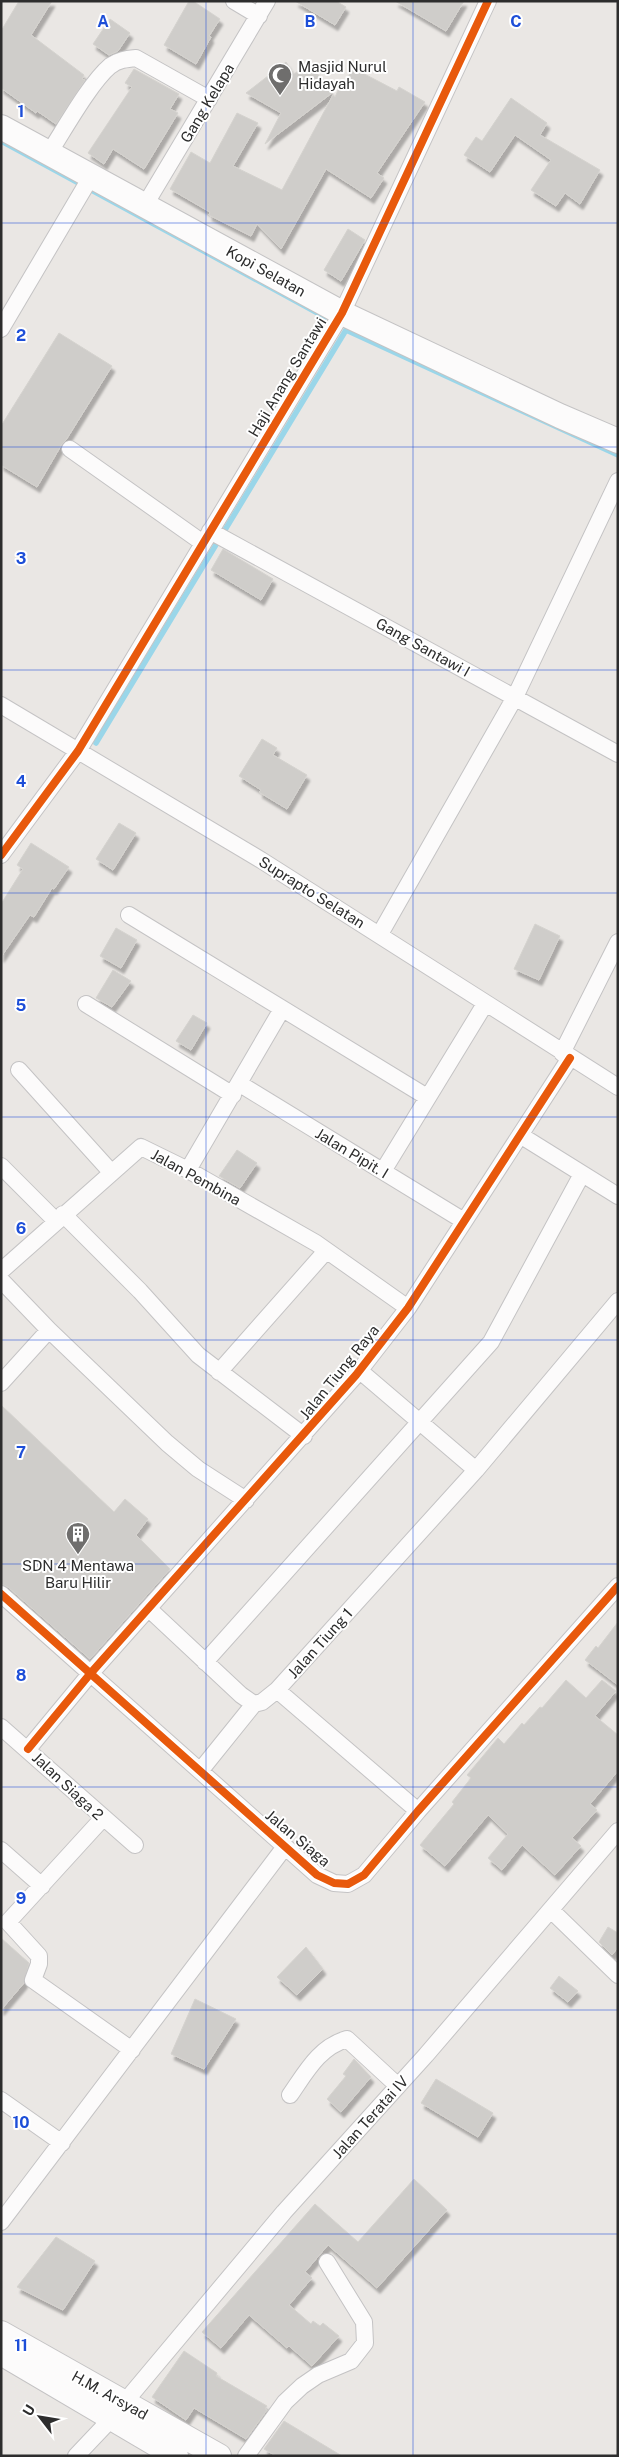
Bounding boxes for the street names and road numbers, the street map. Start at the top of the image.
street label: Gang Kelapa [177,60,237,146]
street label: Kopi Selatan [223,242,309,300]
street label: Haji Anang Santawi [245,314,329,440]
street label: Gang Santawi I [373,614,473,680]
street label: Suprapto Selatan [256,853,368,931]
street label: Jalan Pipit. I [312,1125,392,1181]
street label: Jalan Pembina [148,1145,244,1209]
street label: Jalan Tiung Raya [296,1321,382,1423]
street label: Jalan Tiung 1 [284,1604,356,1682]
street label: Jalan Siaga 2 [29,1749,107,1823]
street label: Jalan Siaga [262,1806,334,1870]
street label: Jalan Teratai IV [329,2072,411,2162]
street label: H.M. Arsyad [69,2367,151,2423]

